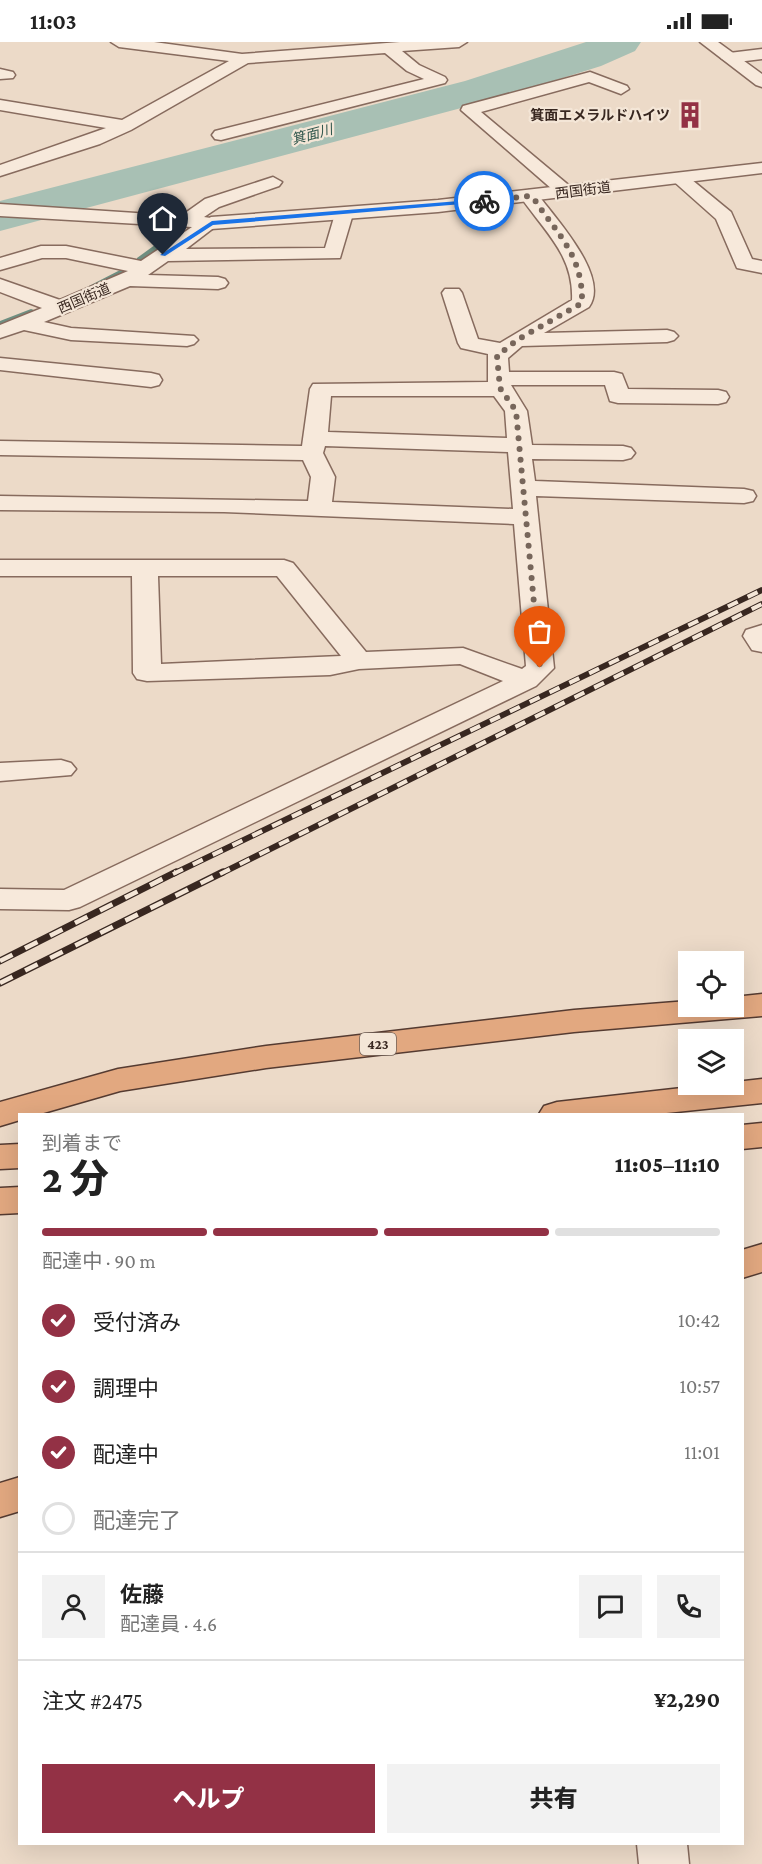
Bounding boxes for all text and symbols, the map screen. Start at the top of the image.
text: 11:03 [30,9,76,34]
building icon: 箕面エメラルドハイツ [675,100,705,130]
place label: 箕面エメラルドハイツ [530,107,670,123]
water label: 箕面川 [290,120,336,147]
courier [454,171,514,231]
street label: 西国街道 [554,179,612,201]
icon: bike [468,185,501,218]
pin [137,193,188,255]
icon: home [146,202,179,235]
street label: 西国街道 [55,280,113,316]
pin [514,606,565,668]
icon: bag [523,615,556,648]
map controls [678,951,744,1095]
button: locate [678,951,744,1017]
button: layers [678,1029,744,1095]
road number: 423 [360,1033,396,1055]
text: 到着まで [42,1132,122,1154]
text: 11:05–11:10 [615,1152,720,1177]
text: 2 分 [42,1157,109,1200]
text: 配達中 · 90 m [42,1250,156,1272]
icon: check [42,1304,75,1337]
text: 10:42 [678,1309,720,1331]
text: 受付済み [93,1310,181,1335]
icon: check [42,1370,75,1403]
text: 10:57 [679,1375,720,1397]
text: 調理中 [93,1376,159,1401]
icon: check [42,1436,75,1469]
text: 11:01 [684,1441,720,1463]
text: 配達中 [93,1442,159,1467]
text: 配達完了 [93,1508,181,1533]
button: person [42,1575,105,1638]
button: chat [579,1575,642,1638]
button: phone [657,1575,720,1638]
text: 佐藤 [120,1582,164,1607]
text: 配達員 · 4.6 [120,1613,217,1635]
text: ¥2,290 [654,1687,720,1712]
text: 注文 #2475 [42,1689,143,1714]
button: ヘルプ [42,1764,375,1833]
button: 共有 [387,1764,720,1833]

